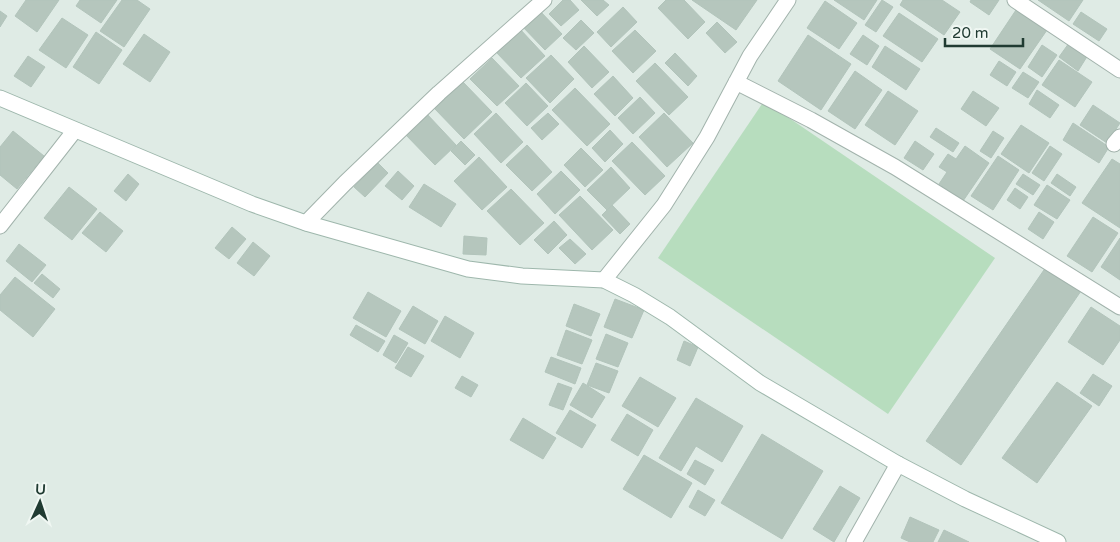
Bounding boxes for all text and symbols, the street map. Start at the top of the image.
scale bar [945,15,1022,47]
text: 20 m [952,24,989,42]
north arrow [15,477,65,527]
text: U [35,481,46,498]

